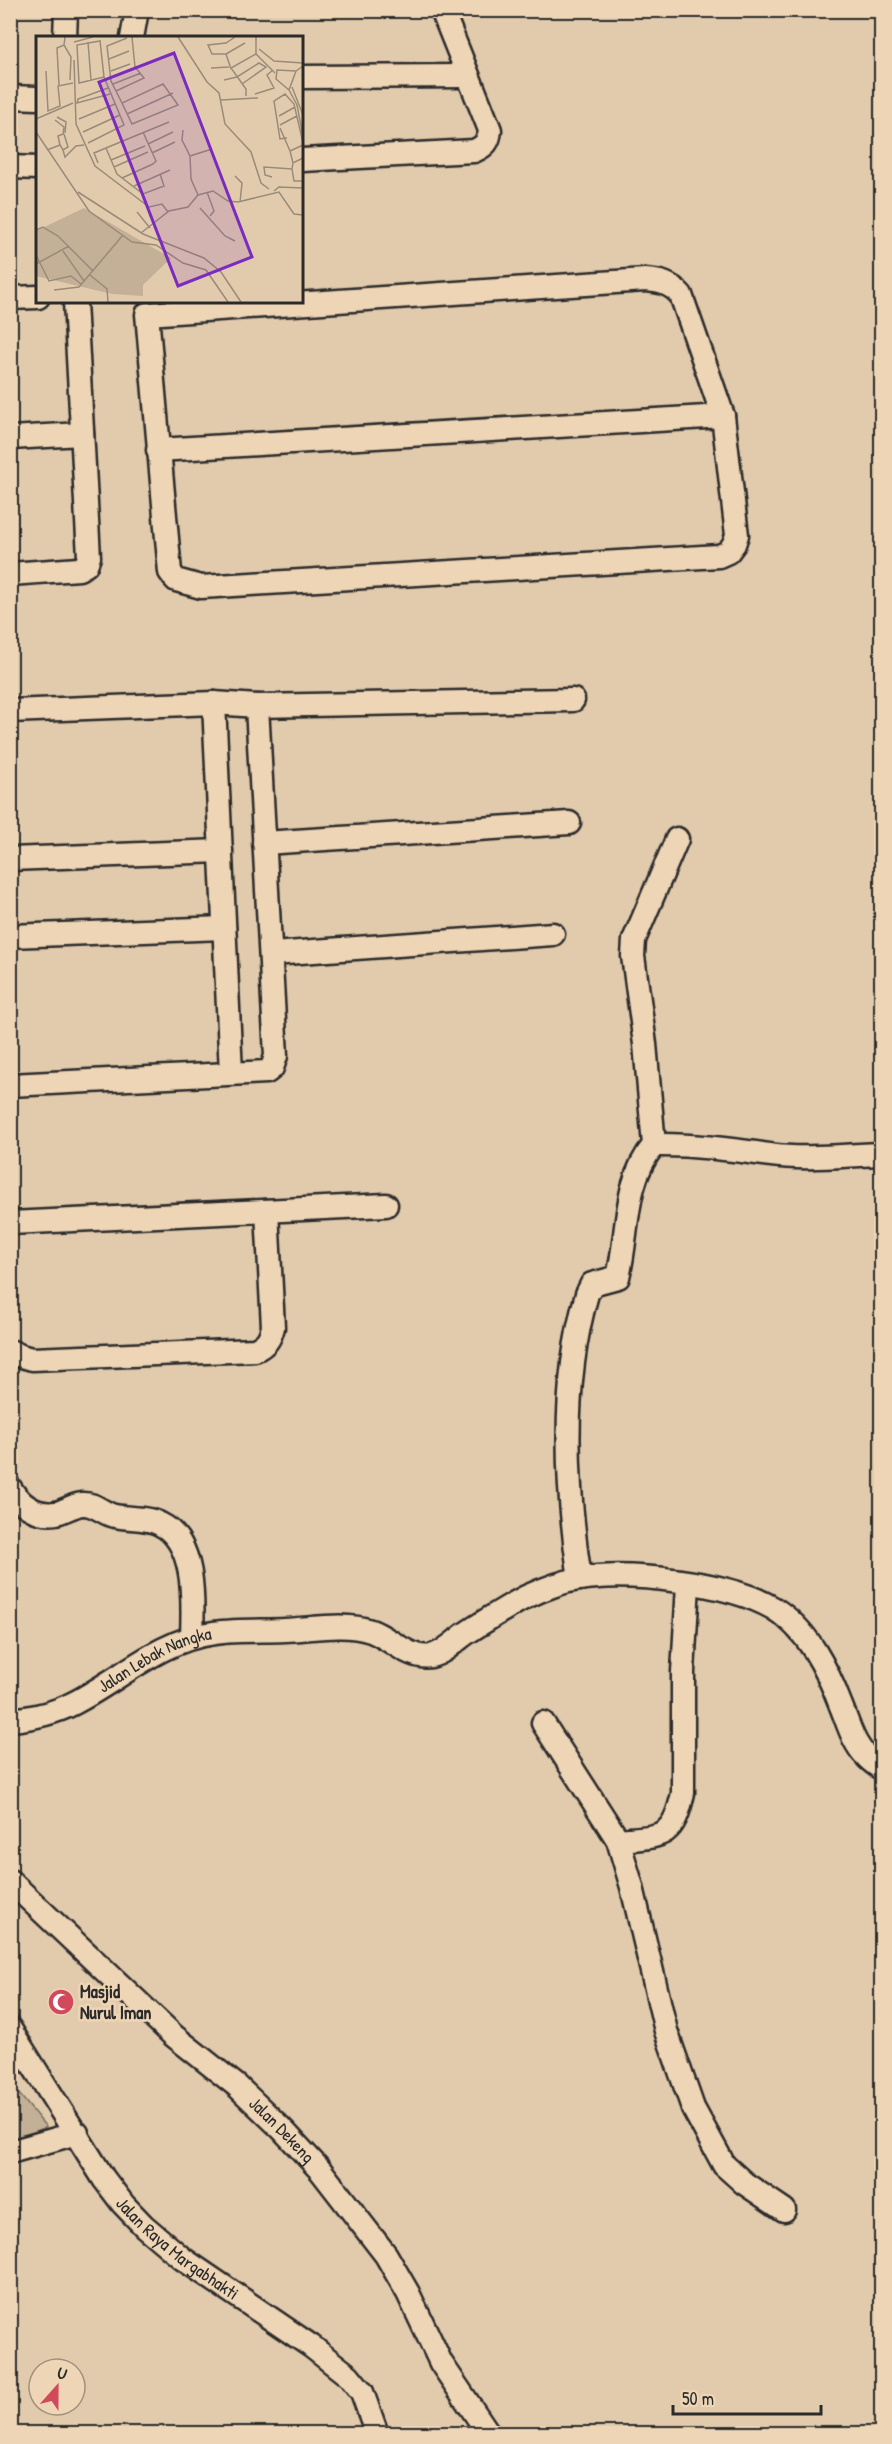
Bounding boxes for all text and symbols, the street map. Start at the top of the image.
inset map [36,36,303,303]
street label: Jalan Lebak Nangka [93,1621,213,1698]
place label: Masjid Nurul Iman [80,1979,152,2025]
mosque icon: Masjid Nurul Iman [46,1987,76,2017]
street label: Jalan Dekeng [244,2091,321,2169]
street label: Jalan Raya Margabhakti [110,2192,244,2305]
north arrow [27,2357,87,2417]
text: U [54,2361,71,2385]
scale bar [673,2378,822,2416]
text: 50 m [682,2386,714,2411]

